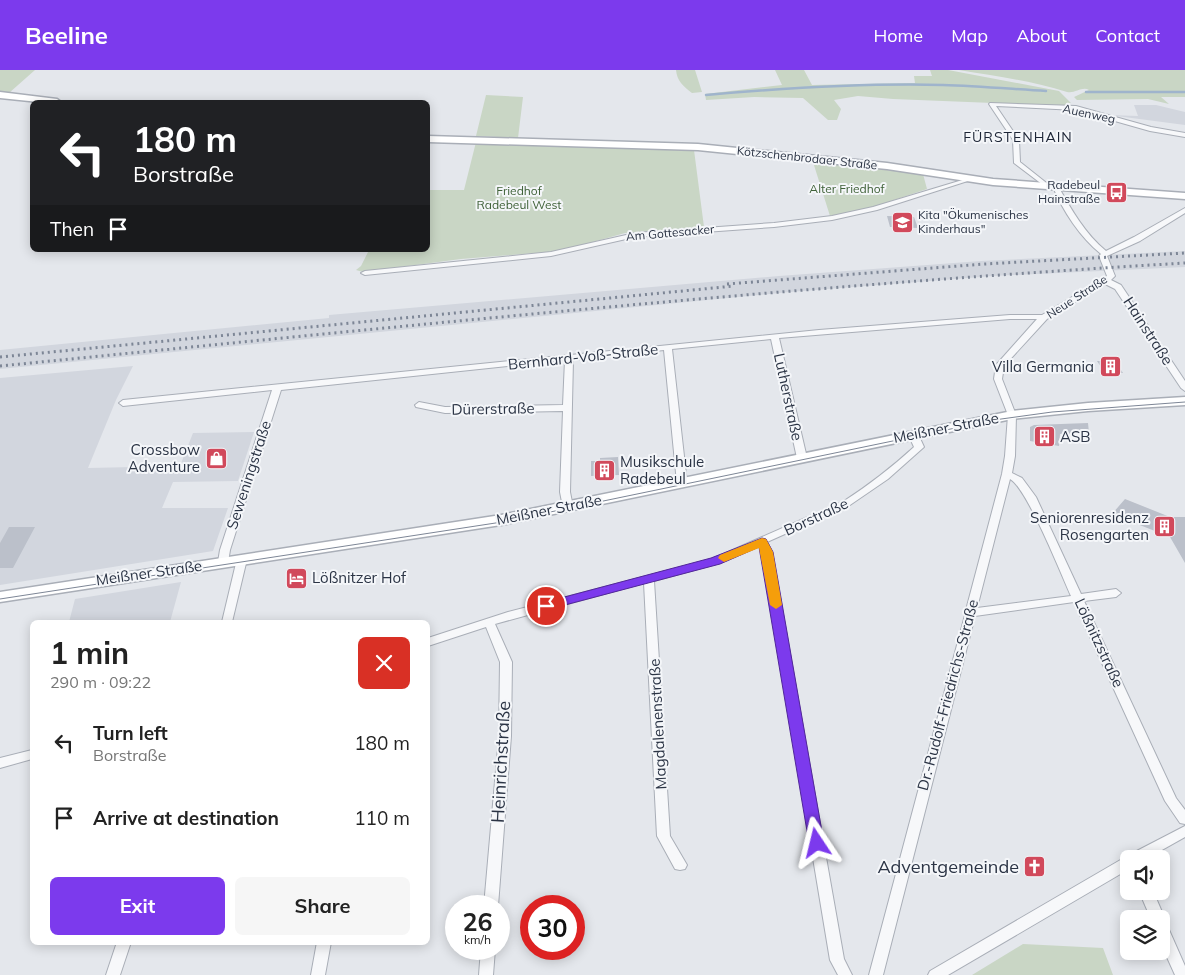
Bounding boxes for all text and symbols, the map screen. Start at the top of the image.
text: Beeline [25,20,108,50]
text: Home [873,24,923,47]
text: Map [951,24,988,47]
text: About [1016,24,1067,47]
text: Contact [1095,24,1160,47]
street label: Auenweg [1061,101,1117,126]
text: 180 m [133,117,237,161]
icon: left [50,120,115,185]
district label: FÜRSTENHAIN [963,128,1073,146]
street label: Kötzschenbrodaer Straße [736,143,878,172]
text: Borstraße [133,160,234,188]
place label: Radebeul Hainstraße [1038,177,1100,206]
bus stop icon: Radebeul Hainstraße [1104,180,1128,204]
park label: Alter Friedhof [809,181,886,196]
park label: Friedhof Radebeul West [476,183,562,212]
place label: Kita "Ökumenisches Kinderhaus" [918,207,1028,236]
school or university icon: Kita "Ökumenisches Kinderhaus" [890,210,914,234]
icon: arrive [104,215,132,243]
text: Then [50,217,94,241]
street label: Am Gottesacker [625,221,715,244]
street label: Neue Straße [1044,271,1110,322]
street label: Hainstraße [1119,293,1177,368]
street label: Bernhard-Voß-Straße [507,339,659,374]
street label: Lutherstraße [770,351,807,442]
building icon: Villa Germania [1098,355,1122,379]
place label: Villa Germania [992,357,1094,376]
street label: Dürerstraße [451,398,535,419]
street label: Meißner Straße [892,408,1000,447]
street label: Seweningstraße [222,418,275,532]
building icon: ASB [1032,425,1056,449]
place label: ASB [1060,427,1090,446]
place label: Crossbow Adventure [128,440,200,476]
shop icon: Crossbow Adventure [204,447,228,471]
place label: Musikschule Radebeul [620,452,704,488]
building icon: Musikschule Radebeul [592,459,616,483]
street label: Meißner Straße [495,490,603,529]
street label: Borstraße [781,493,851,540]
place label: Seniorenresidenz Rosengarten [1030,508,1149,544]
building icon: Seniorenresidenz Rosengarten [1153,515,1177,539]
street label: Meißner Straße [95,556,203,589]
hotel icon: Lößnitzer Hof [284,566,308,590]
place label: Lößnitzer Hof [312,568,407,587]
pin [525,585,567,627]
icon: arrive [532,592,560,620]
street label: Lößnitzstraße [1071,595,1128,690]
street label: Dr.-Rudolf-Friedrichs-Straße [913,597,982,792]
text: 1 min [50,634,129,672]
button: close [358,637,410,689]
street label: Magdalenenstraße [645,658,670,790]
text: 290 m · 09:22 [50,672,151,692]
street label: Heinrichstraße [486,700,515,824]
text: Turn left [93,721,168,745]
icon: left [50,729,78,757]
text: 180 m [354,731,410,755]
text: Borstraße [93,745,166,765]
icon: arrive [50,804,78,832]
text: Arrive at destination [93,806,279,830]
text: 110 m [354,806,410,830]
position arrow [790,816,842,868]
map controls [1120,850,1170,960]
button: sound [1120,850,1170,900]
place label: Adventgemeinde [877,855,1019,878]
church icon: Adventgemeinde [1023,855,1047,879]
button: Exit [50,877,225,935]
button: Share [235,877,410,935]
speed limit sign: 30 [520,895,585,960]
text: 26 [462,906,493,937]
button: layers [1120,910,1170,960]
text: km/h [464,932,491,947]

